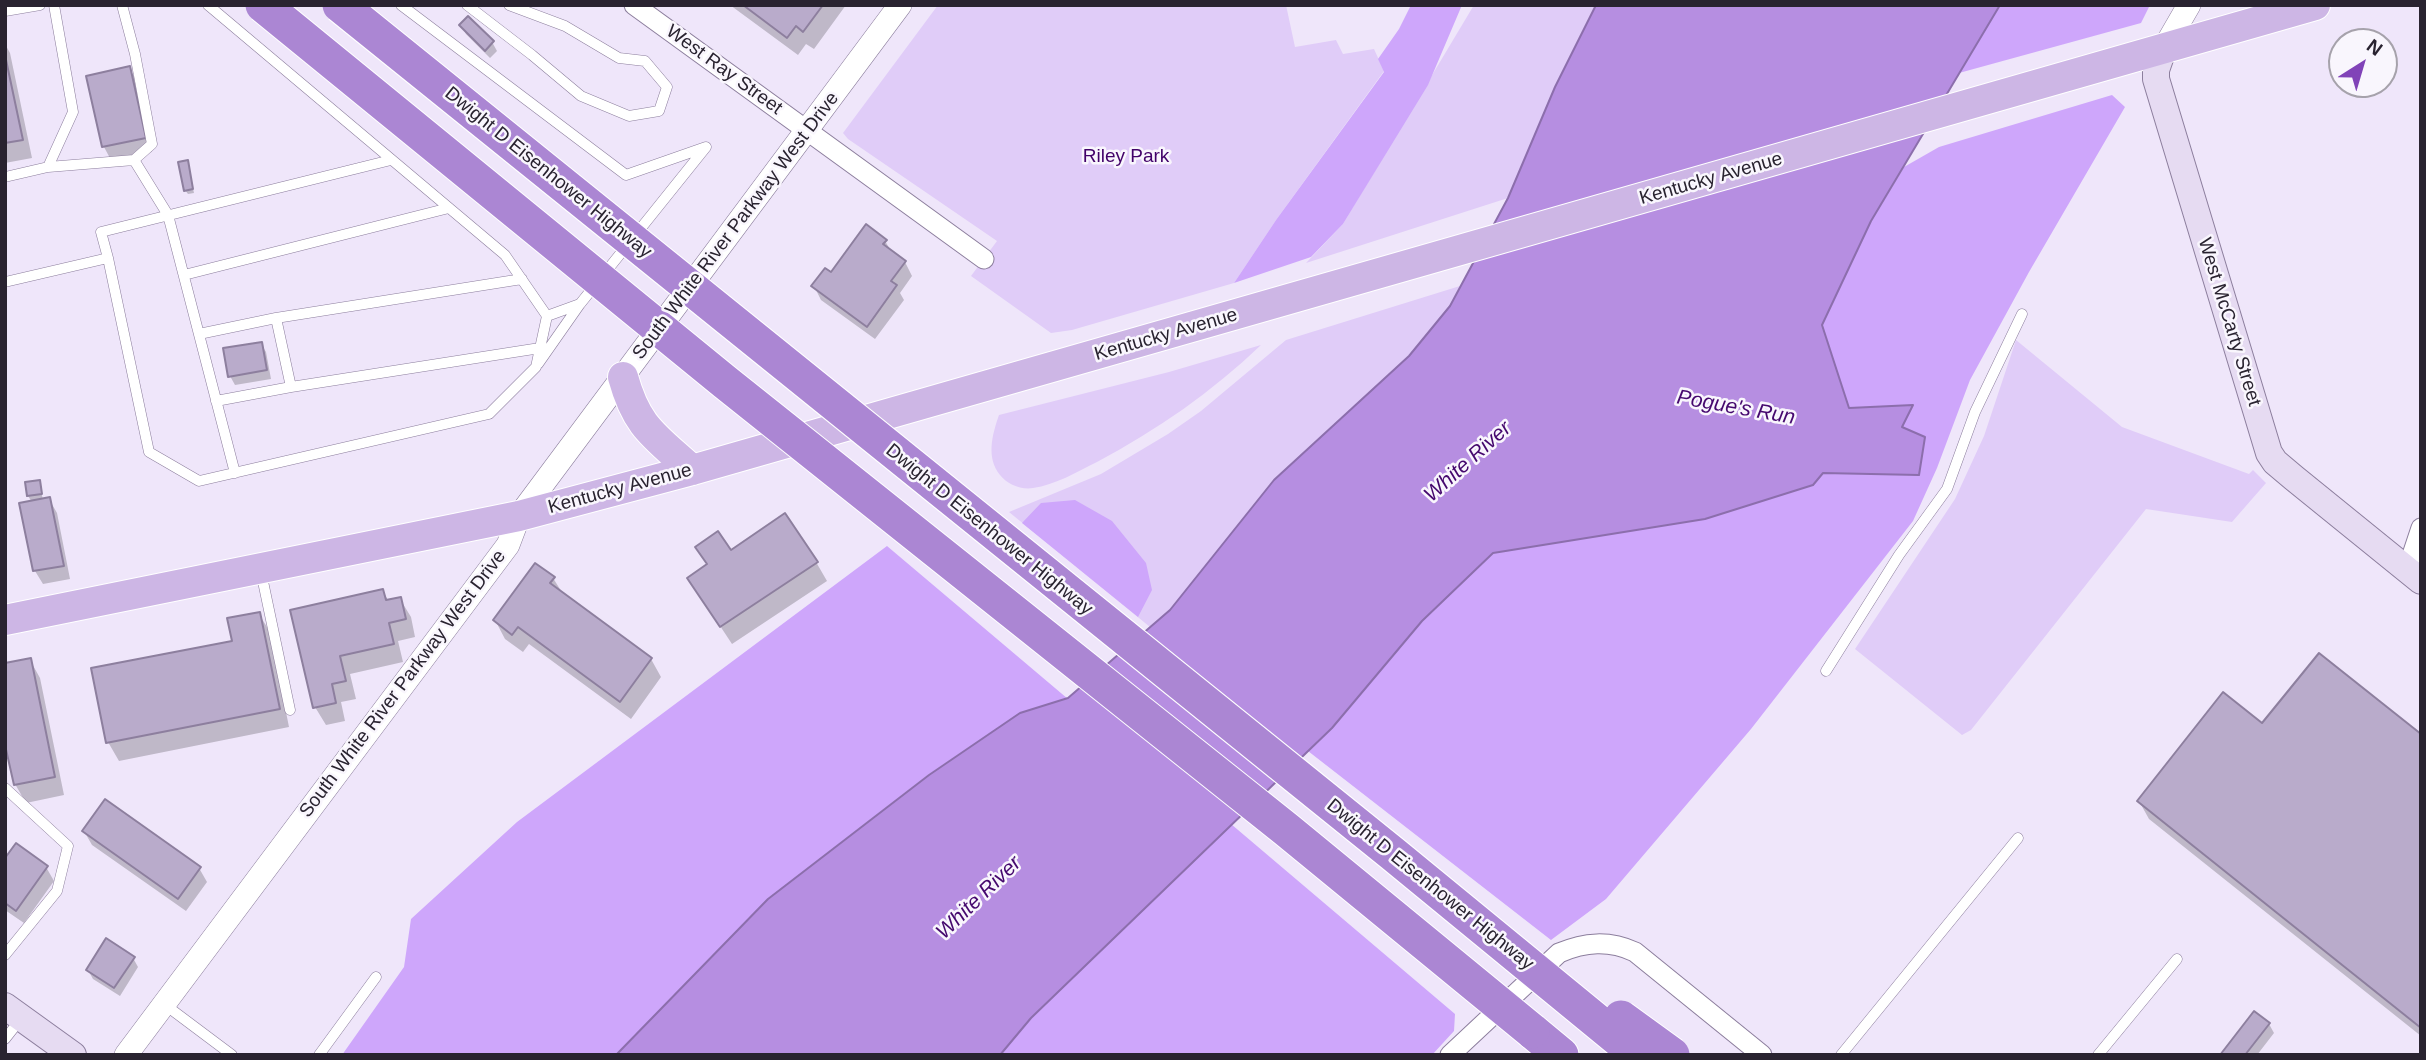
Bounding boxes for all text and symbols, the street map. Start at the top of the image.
street label: West Ray Street [661,20,787,120]
north arrow [2328,28,2398,98]
text: N [2363,35,2387,60]
street label: Dwight D Eisenhower Highway [440,82,656,264]
street label: South White River Parkway West Drive [628,88,844,364]
park label: Riley Park [1083,146,1169,168]
street label: Kentucky Avenue [1637,148,1785,210]
street label: West McCarty Street [2193,235,2265,409]
street label: Kentucky Avenue [1092,304,1240,366]
water label: Pogue's Run [1675,385,1797,431]
water label: White River [1419,416,1517,508]
street label: Dwight D Eisenhower Highway [881,439,1097,621]
street label: Kentucky Avenue [546,459,694,519]
street label: South White River Parkway West Drive [295,546,511,822]
street label: Dwight D Eisenhower Highway [1322,794,1538,976]
water label: White River [931,851,1027,945]

